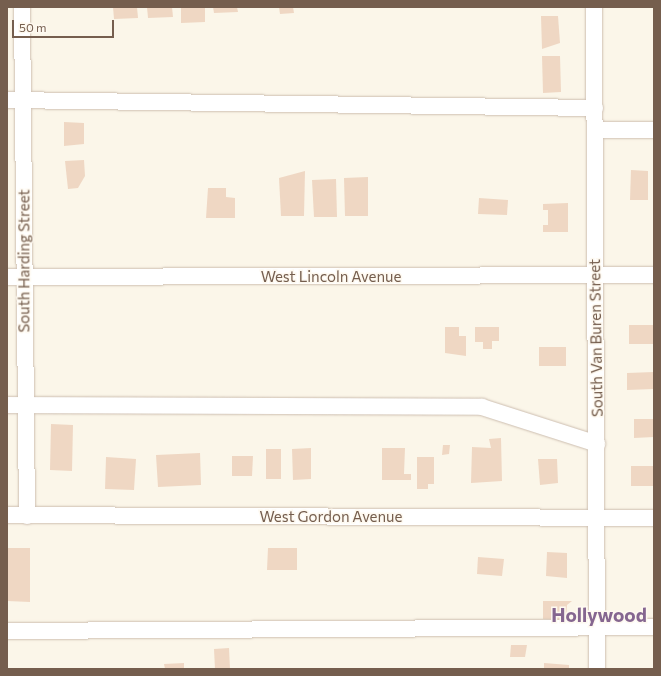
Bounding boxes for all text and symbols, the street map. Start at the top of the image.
scale bar [14,12,116,38]
text: 50 m [19,20,47,34]
street label: South Harding Street [15,189,33,333]
street label: South Van Buren Street [586,259,606,417]
street label: West Lincoln Avenue [261,268,401,286]
street label: West Gordon Avenue [260,508,402,526]
district label: Hollywood [551,604,647,626]

